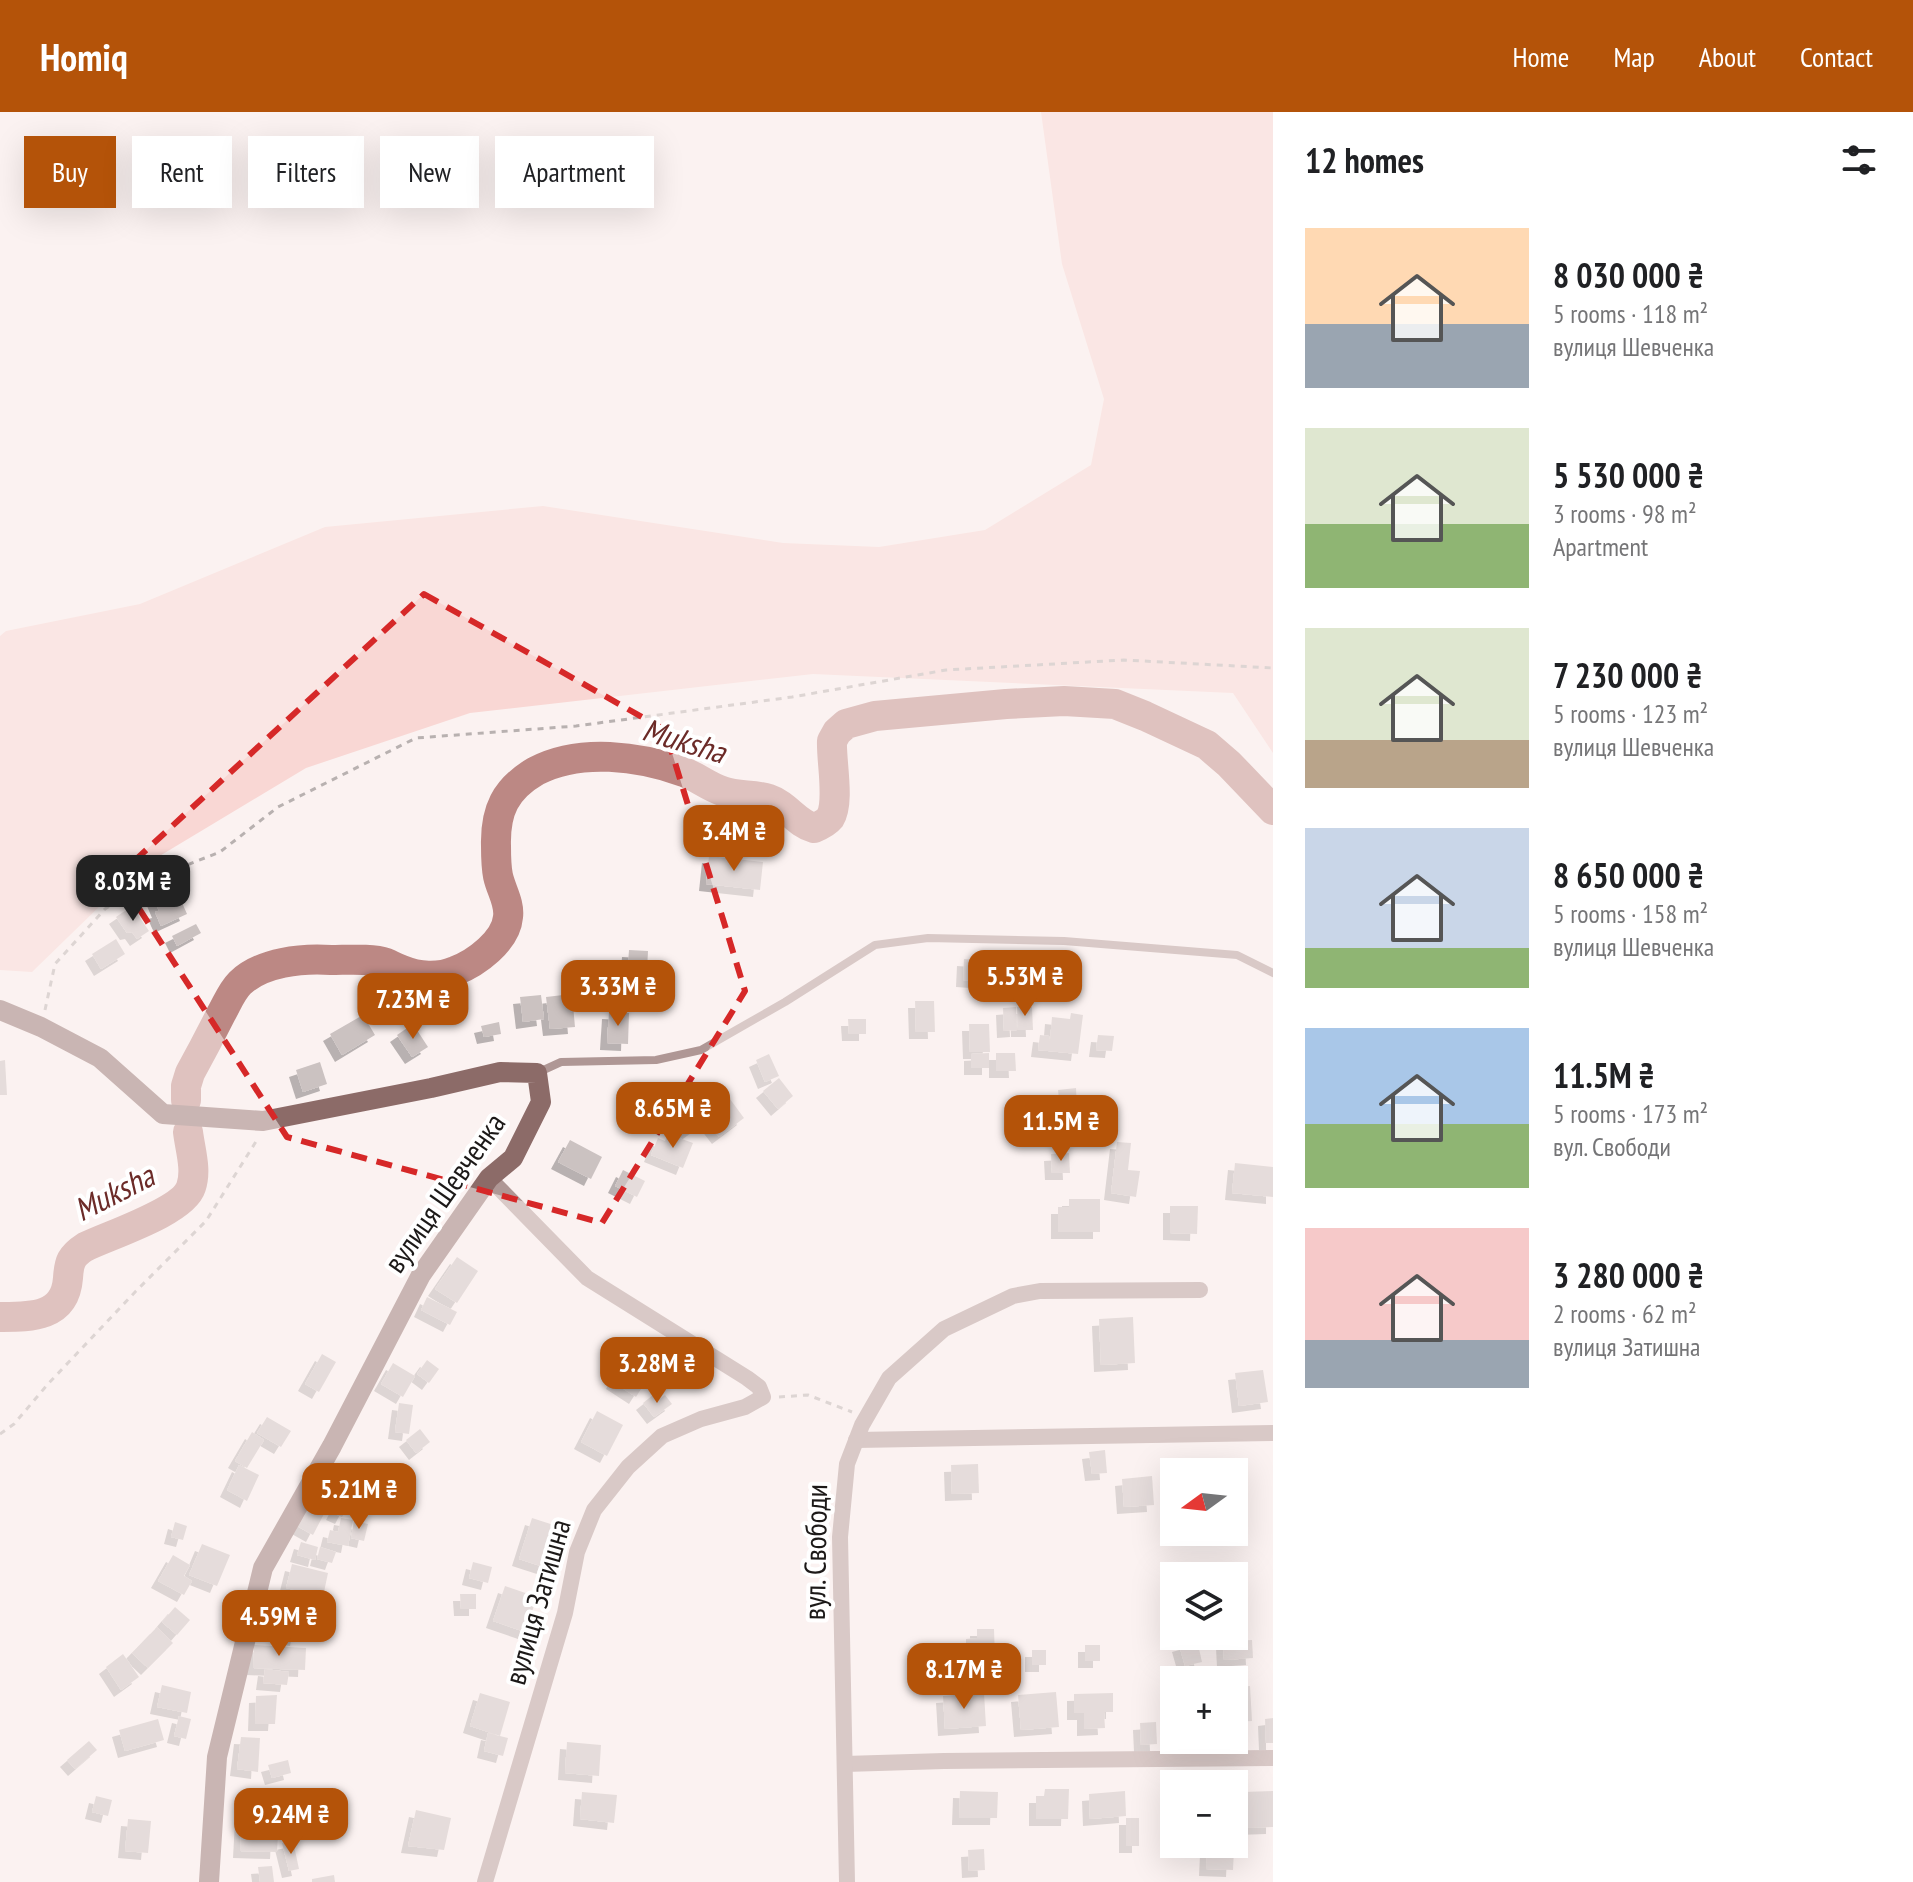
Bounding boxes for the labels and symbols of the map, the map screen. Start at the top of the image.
water label: Muksha [638,708,733,773]
pin: 3.4M ₴ [669,805,799,873]
pin: 8.03M ₴ [59,855,207,923]
pin: 5.53M ₴ [951,950,1099,1018]
pin: 3.33M ₴ [544,960,692,1028]
pin: 7.23M ₴ [339,973,487,1041]
pin: 8.65M ₴ [599,1082,747,1150]
pin: 11.5M ₴ [987,1095,1135,1163]
street label: вулиця Шевченка [374,1105,513,1279]
water label: Muksha [66,1153,163,1230]
pin: 3.28M ₴ [583,1337,731,1405]
north arrow [1160,1458,1248,1546]
pin: 5.21M ₴ [285,1463,433,1531]
street label: вул. Свободи [794,1484,835,1620]
street label: вулиця Затишна [494,1514,579,1689]
pin: 4.59M ₴ [205,1590,353,1658]
pin: 8.17M ₴ [890,1643,1038,1711]
pin: 9.24M ₴ [217,1788,365,1856]

